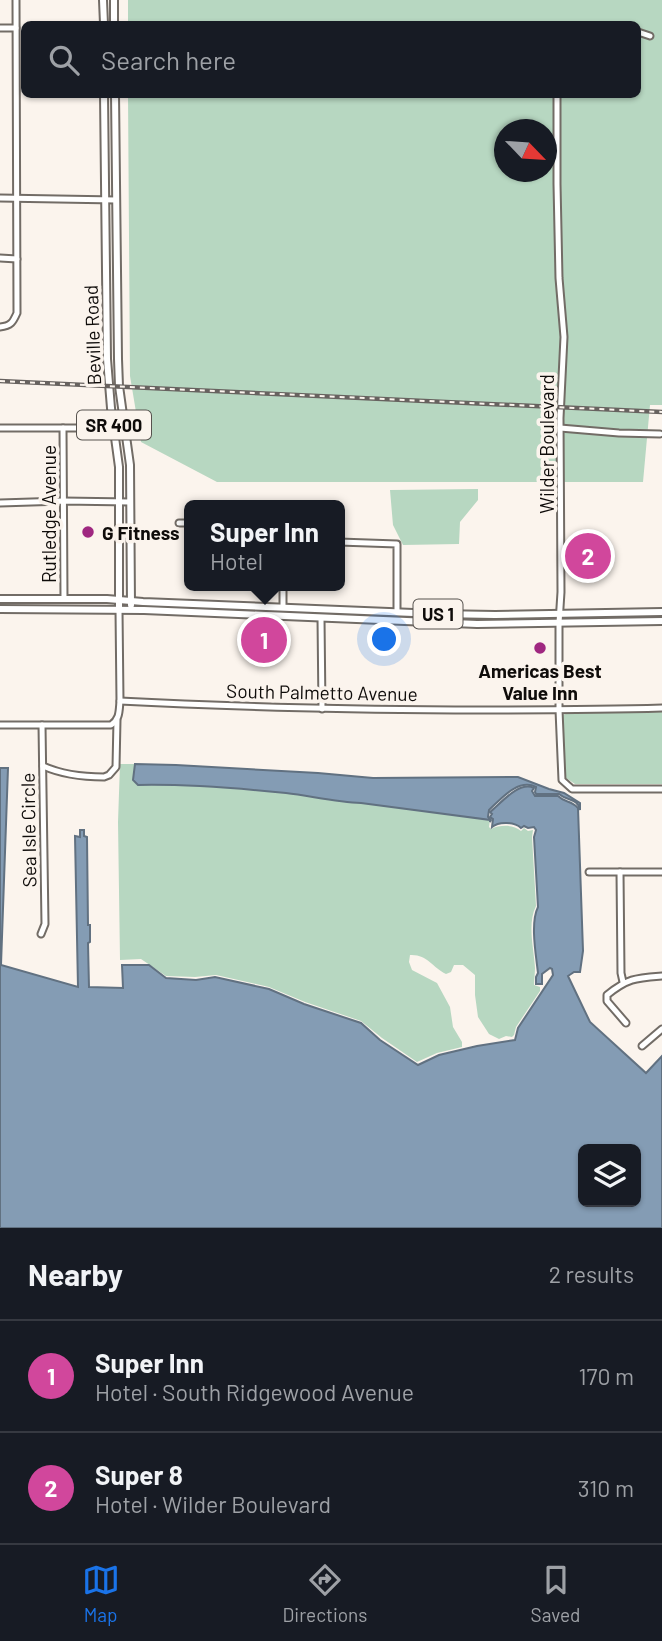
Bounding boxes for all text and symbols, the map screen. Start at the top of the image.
search box [21,21,641,98]
icon: search [45,41,83,79]
text: Search here [101,44,236,75]
north arrow [494,119,557,182]
street label: Beville Road [79,284,105,386]
street label: Wilder Boulevard [535,374,558,514]
road number: SR 400 [77,410,151,440]
street label: Rutledge Avenue [37,445,60,583]
popup [184,500,345,591]
text: Super Inn [210,516,319,547]
place label: G Fitness [102,521,180,544]
marker: G Fitness [80,524,96,540]
pin: 2 [565,530,611,582]
text: Hotel [210,547,263,575]
road number: US 1 [414,600,462,628]
pin: 1 [241,614,287,666]
your location [367,622,401,656]
marker: Americas Best Value Inn [532,640,548,656]
place label: Americas Best Value Inn [478,659,602,704]
street label: South Palmetto Avenue [226,679,418,705]
street label: Sea Isle Circle [16,773,40,887]
map controls [578,1144,641,1207]
button: layers [578,1144,641,1207]
text: Nearby [28,1256,123,1292]
text: 2 results [549,1260,634,1288]
text: Super Inn [95,1347,204,1378]
text: 1 [47,1362,55,1390]
text: 170 m [578,1362,634,1390]
text: Hotel · South Ridgewood Avenue [95,1378,414,1406]
text: Super 8 [95,1459,183,1490]
text: 2 [45,1474,57,1502]
text: 310 m [578,1474,634,1502]
text: Hotel · Wilder Boulevard [95,1490,331,1518]
tab: Map [82,1561,120,1626]
tab: Directions [283,1561,368,1626]
tab: Saved [531,1561,580,1626]

